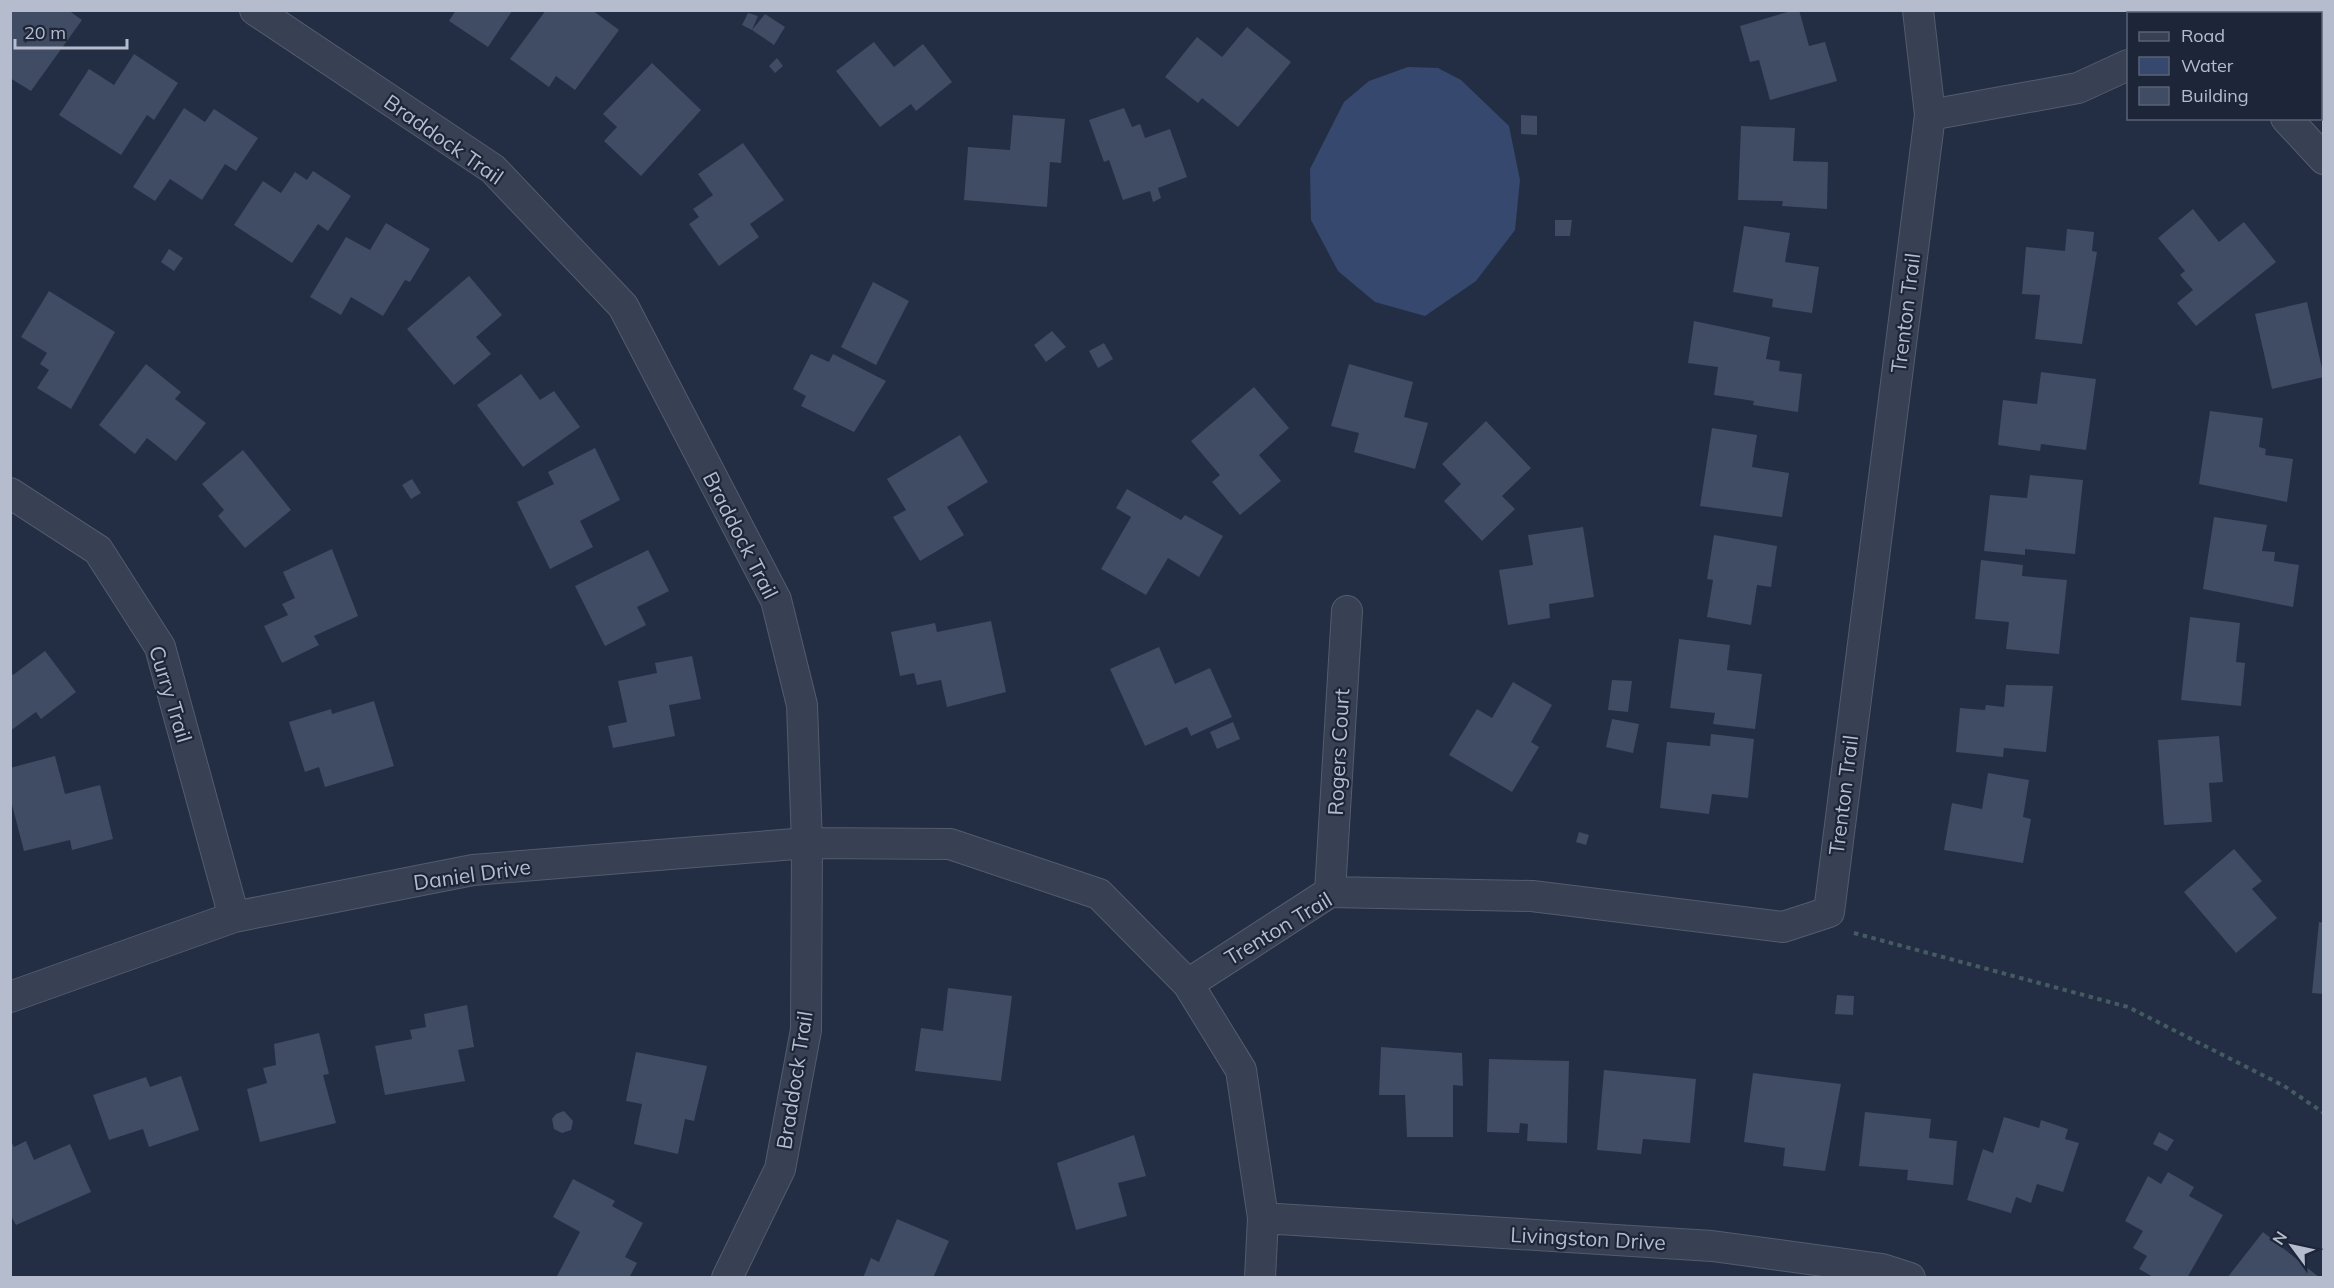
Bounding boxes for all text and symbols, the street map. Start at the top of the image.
scale bar [15,12,128,50]
legend [2127,12,2322,120]
text: 20 m [24,21,66,44]
text: Road [2181,24,2225,47]
text: Water [2181,54,2234,77]
text: Building [2181,84,2249,107]
street label: Braddock Trail [379,88,509,190]
street label: Trenton Trail [1885,252,1925,374]
street label: Braddock Trail [698,467,784,603]
street label: Curry Trail [144,642,198,746]
street label: Rogers Court [1322,688,1354,816]
street label: Trenton Trail [1823,734,1863,856]
street label: Daniel Drive [412,853,532,895]
street label: Trenton Trail [1220,886,1336,970]
street label: Braddock Trail [770,1009,818,1151]
north arrow [2262,1216,2322,1276]
street label: Livingston Drive [1510,1221,1666,1255]
text: N [2268,1227,2291,1248]

